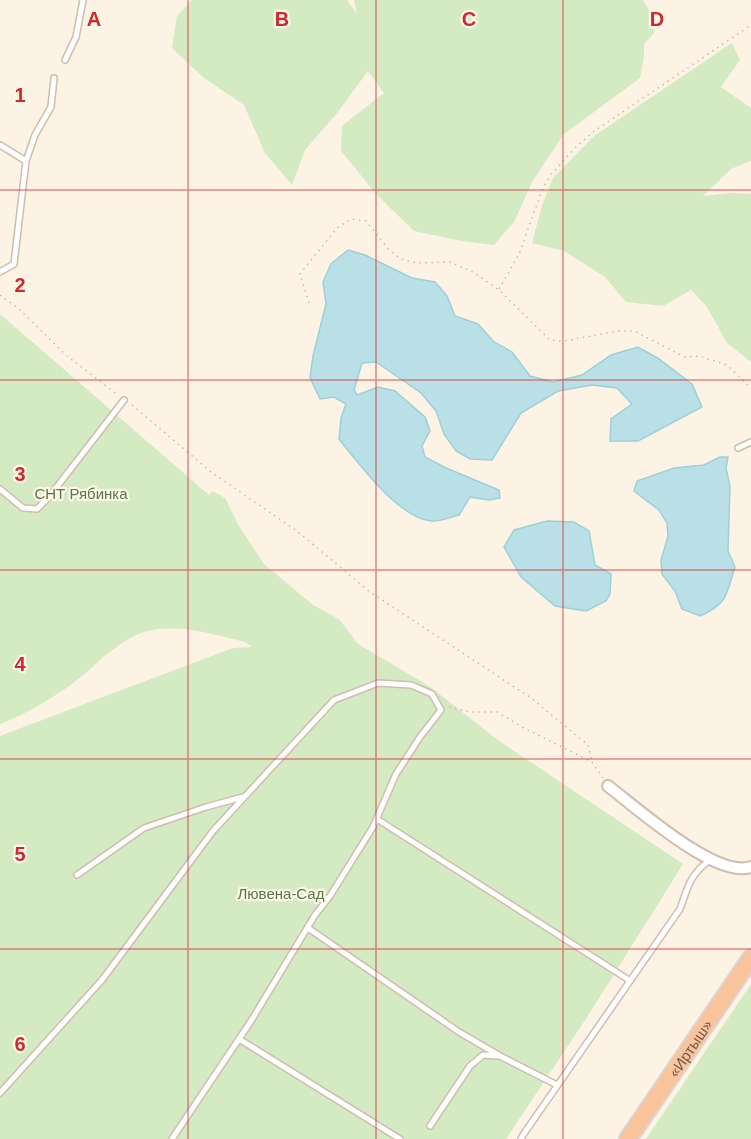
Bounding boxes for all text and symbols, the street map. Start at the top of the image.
text: A [87,8,101,30]
text: B [275,8,289,30]
text: C [462,8,476,30]
text: D [650,8,664,30]
text: 1 [14,84,26,106]
text: 2 [14,274,26,296]
text: 3 [14,463,26,485]
park label: СНТ Рябинка [34,485,128,502]
text: 4 [14,653,26,675]
text: 5 [14,843,26,865]
park label: Лювена-Сад [238,885,325,902]
street label: «Иртыш» [664,1016,715,1080]
text: 6 [14,1033,26,1055]

